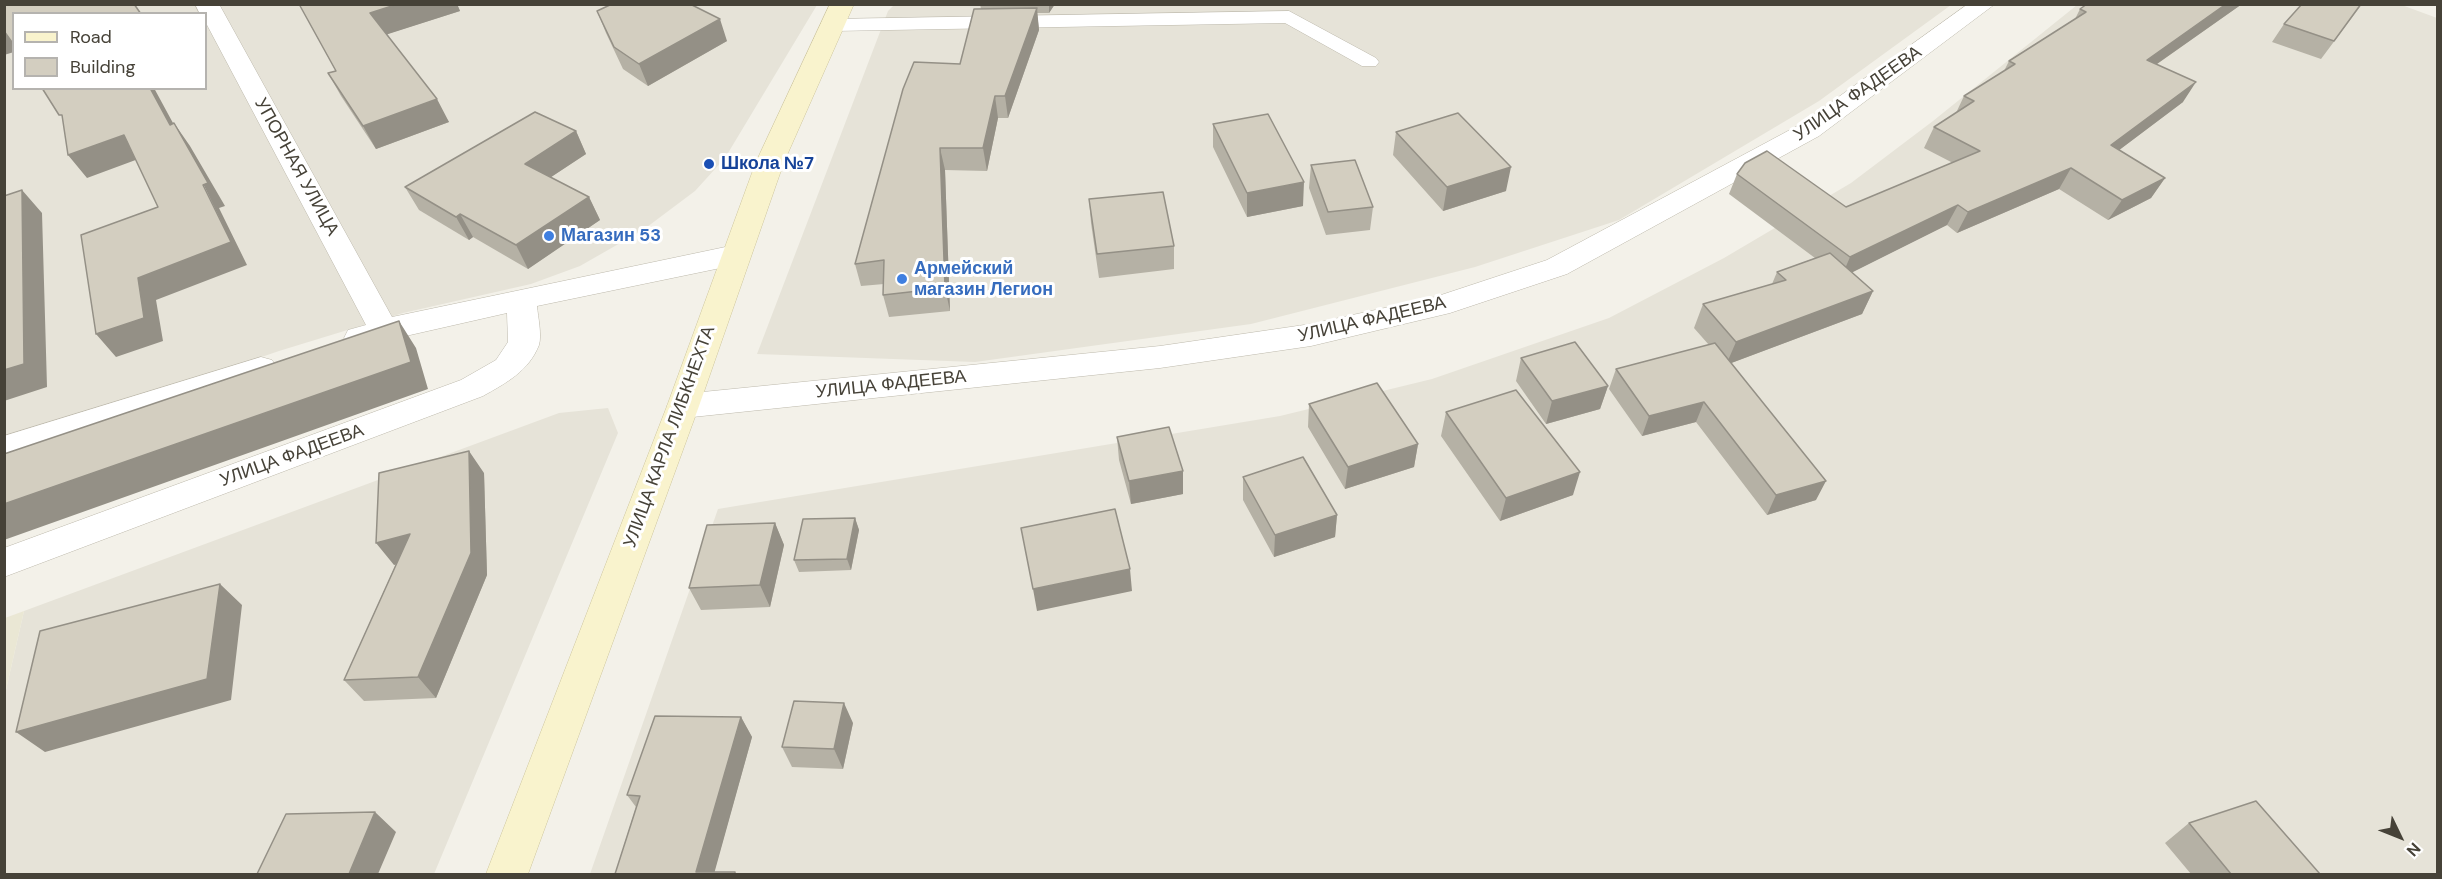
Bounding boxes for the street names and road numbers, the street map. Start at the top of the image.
street label: УЛИЦА ФАДЕЕВА [1790,42,1926,146]
street label: УПОРНАЯ УЛИЦА [249,94,343,240]
street label: УЛИЦА ФАДЕЕВА [1296,292,1448,348]
street label: УЛИЦА КАРЛА ЛИБКНЕХТА [620,323,720,551]
street label: УЛИЦА ФАДЕЕВА [815,366,967,404]
street label: УЛИЦА ФАДЕЕВА [217,420,367,492]

